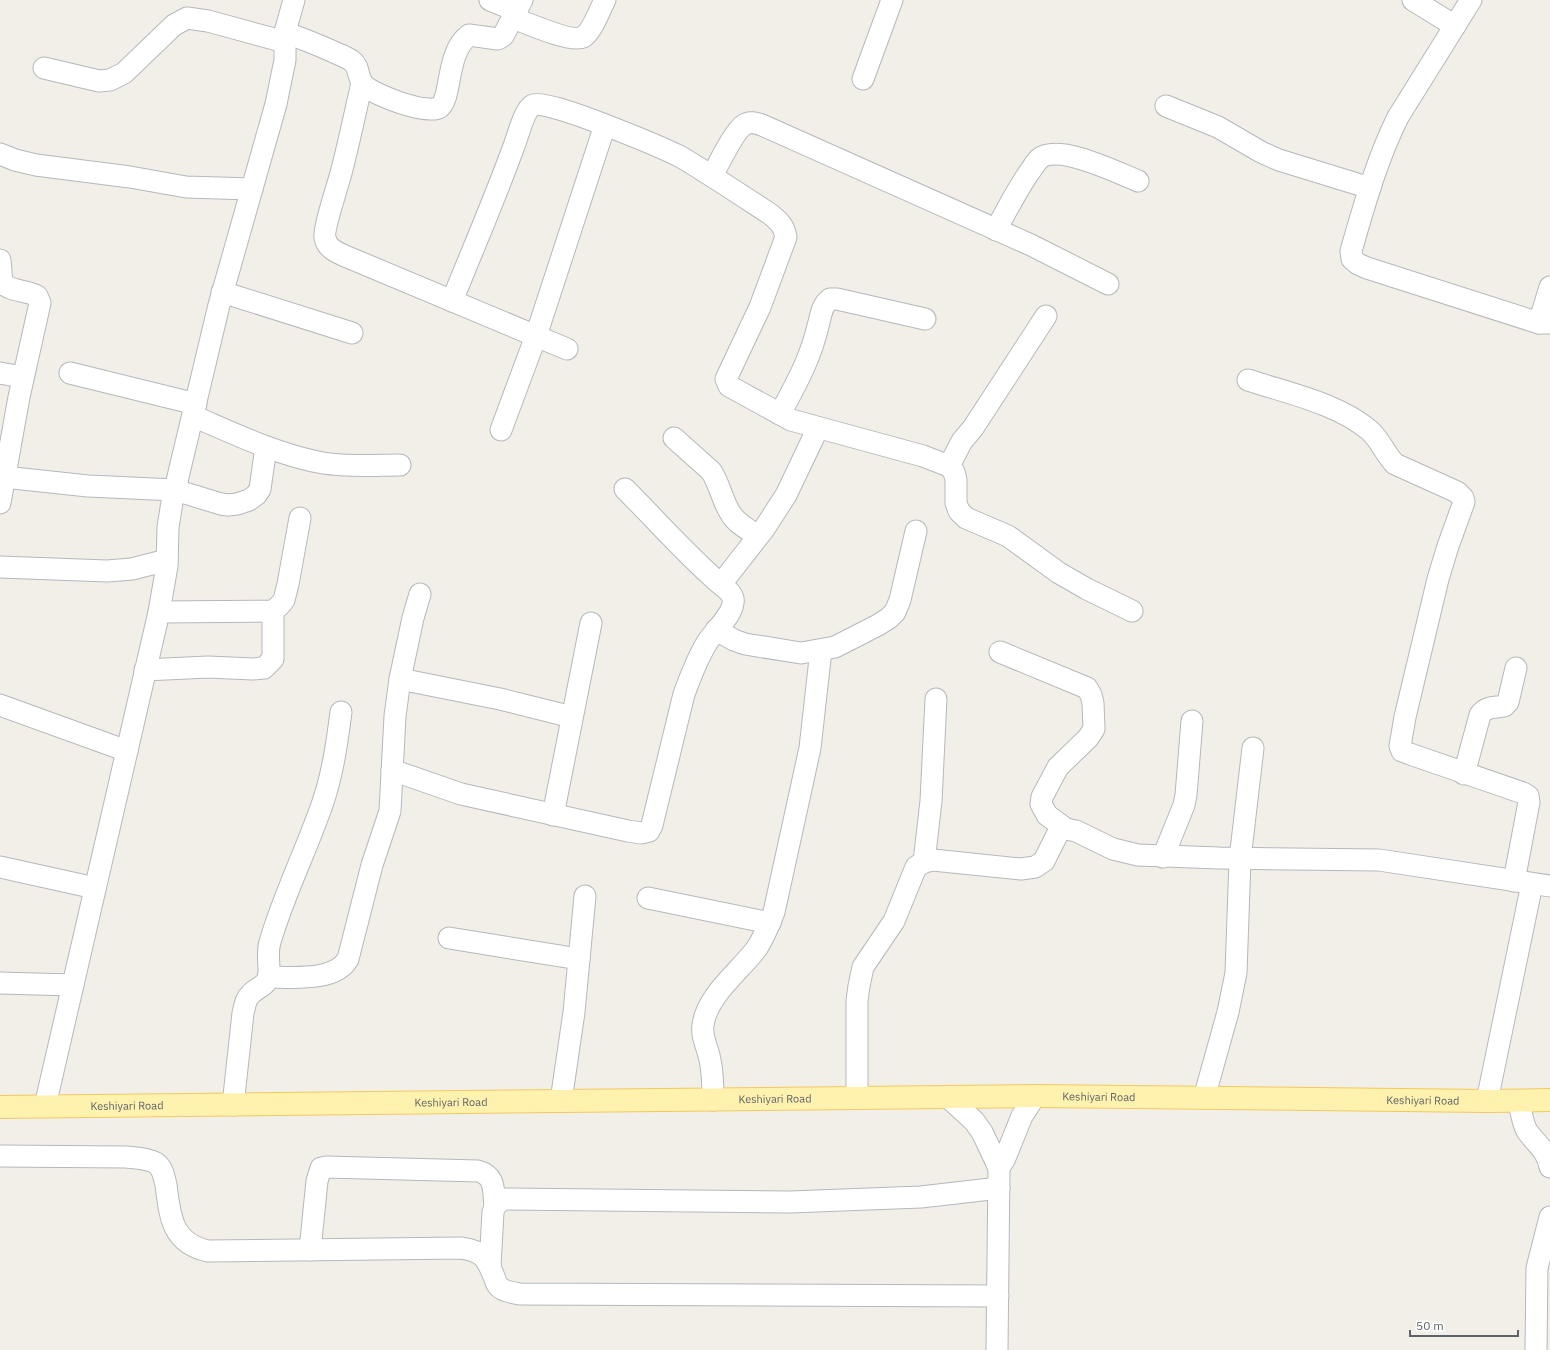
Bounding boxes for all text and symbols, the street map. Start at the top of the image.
street label: Keshiyari Road [1062,1089,1136,1104]
street label: Keshiyari Road [738,1091,812,1106]
street label: Keshiyari Road [1386,1093,1460,1108]
street label: Keshiyari Road [414,1095,488,1110]
street label: Keshiyari Road [90,1098,164,1113]
scale bar [1410,1312,1518,1338]
text: 50 m [1416,1318,1444,1333]

